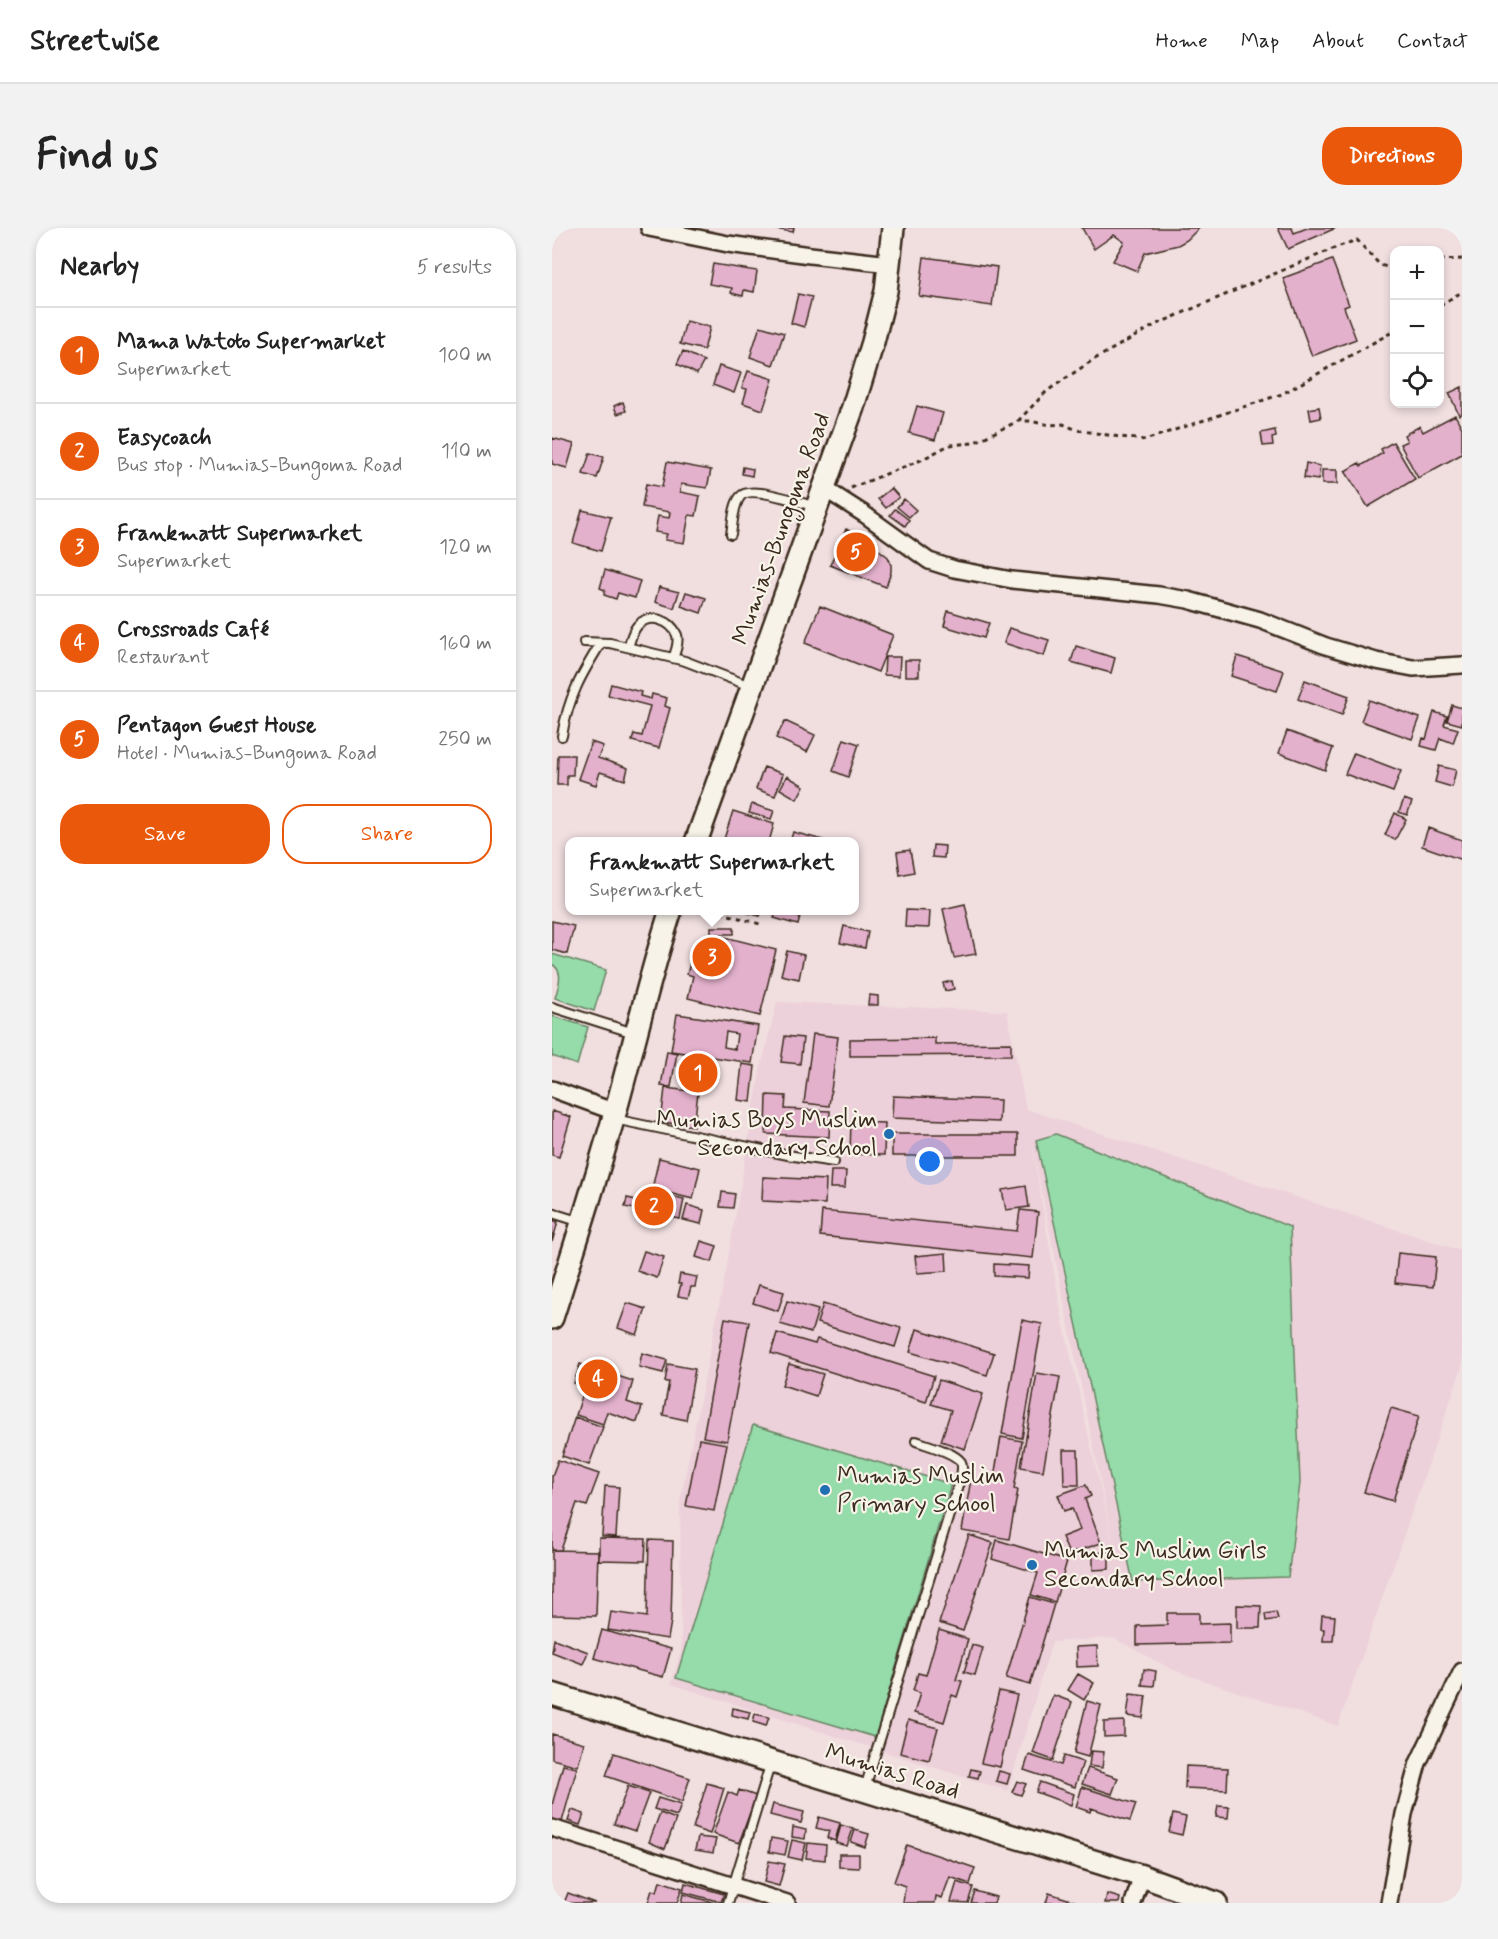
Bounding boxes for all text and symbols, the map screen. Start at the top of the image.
text: Streetwise [30,23,160,60]
text: Home [1156,27,1208,55]
text: Map [1241,27,1279,55]
text: About [1312,27,1364,55]
text: Contact [1397,27,1468,55]
button: Directions [1322,127,1462,185]
text: Find us [36,129,158,184]
map controls [1390,246,1444,408]
button: + [1390,246,1444,300]
text: Nearby [60,250,139,284]
text: 5 results [417,254,492,281]
button: − [1390,300,1444,354]
text: Mama Watoto Supermarket [117,328,386,356]
text: 1 [75,342,84,369]
text: 100 m [438,342,492,369]
button: locate [1390,354,1444,408]
text: Supermarket [117,356,231,383]
street label: Mumias-Bungoma Road [726,409,840,650]
text: Easycoach [117,424,212,452]
text: 2 [75,438,84,465]
text: 110 m [441,438,492,465]
text: Bus stop · Mumias-Bungoma Road [117,452,402,479]
text: Frankmatt Supermarket [117,520,362,548]
pin: 5 [836,530,876,574]
text: 3 [75,534,84,561]
text: 120 m [439,534,492,561]
text: Supermarket [117,548,231,575]
text: Crossroads Café [117,616,269,644]
text: 4 [74,630,85,657]
text: 160 m [439,630,492,657]
text: Restaurant [117,644,210,671]
text: Pentagon Guest House [117,712,316,740]
text: 5 [74,726,86,753]
text: 250 m [438,726,492,753]
text: Hotel · Mumias-Bungoma Road [117,740,377,767]
button: Save [60,804,270,864]
button: Share [282,804,492,864]
popup [565,837,859,915]
text: Frankmatt Supermarket [589,849,835,877]
text: Supermarket [589,877,703,904]
pin: 3 [692,934,732,980]
pin: 1 [678,1050,718,1096]
place label: Mumias Boys Muslim Secondary School [656,1105,877,1164]
marker: Mumias Boys Muslim Secondary School [882,1127,896,1141]
your location [915,1147,944,1176]
pin: 2 [634,1184,674,1228]
pin: 4 [578,1356,618,1402]
place label: Mumias Muslim Primary School [837,1461,1004,1520]
marker: Mumias Muslim Primary School [818,1483,832,1497]
place label: Mumias Muslim Girls Secondary School [1044,1536,1267,1595]
marker: Mumias Muslim Girls Secondary School [1025,1558,1039,1572]
street label: Mumias Road [821,1737,963,1807]

